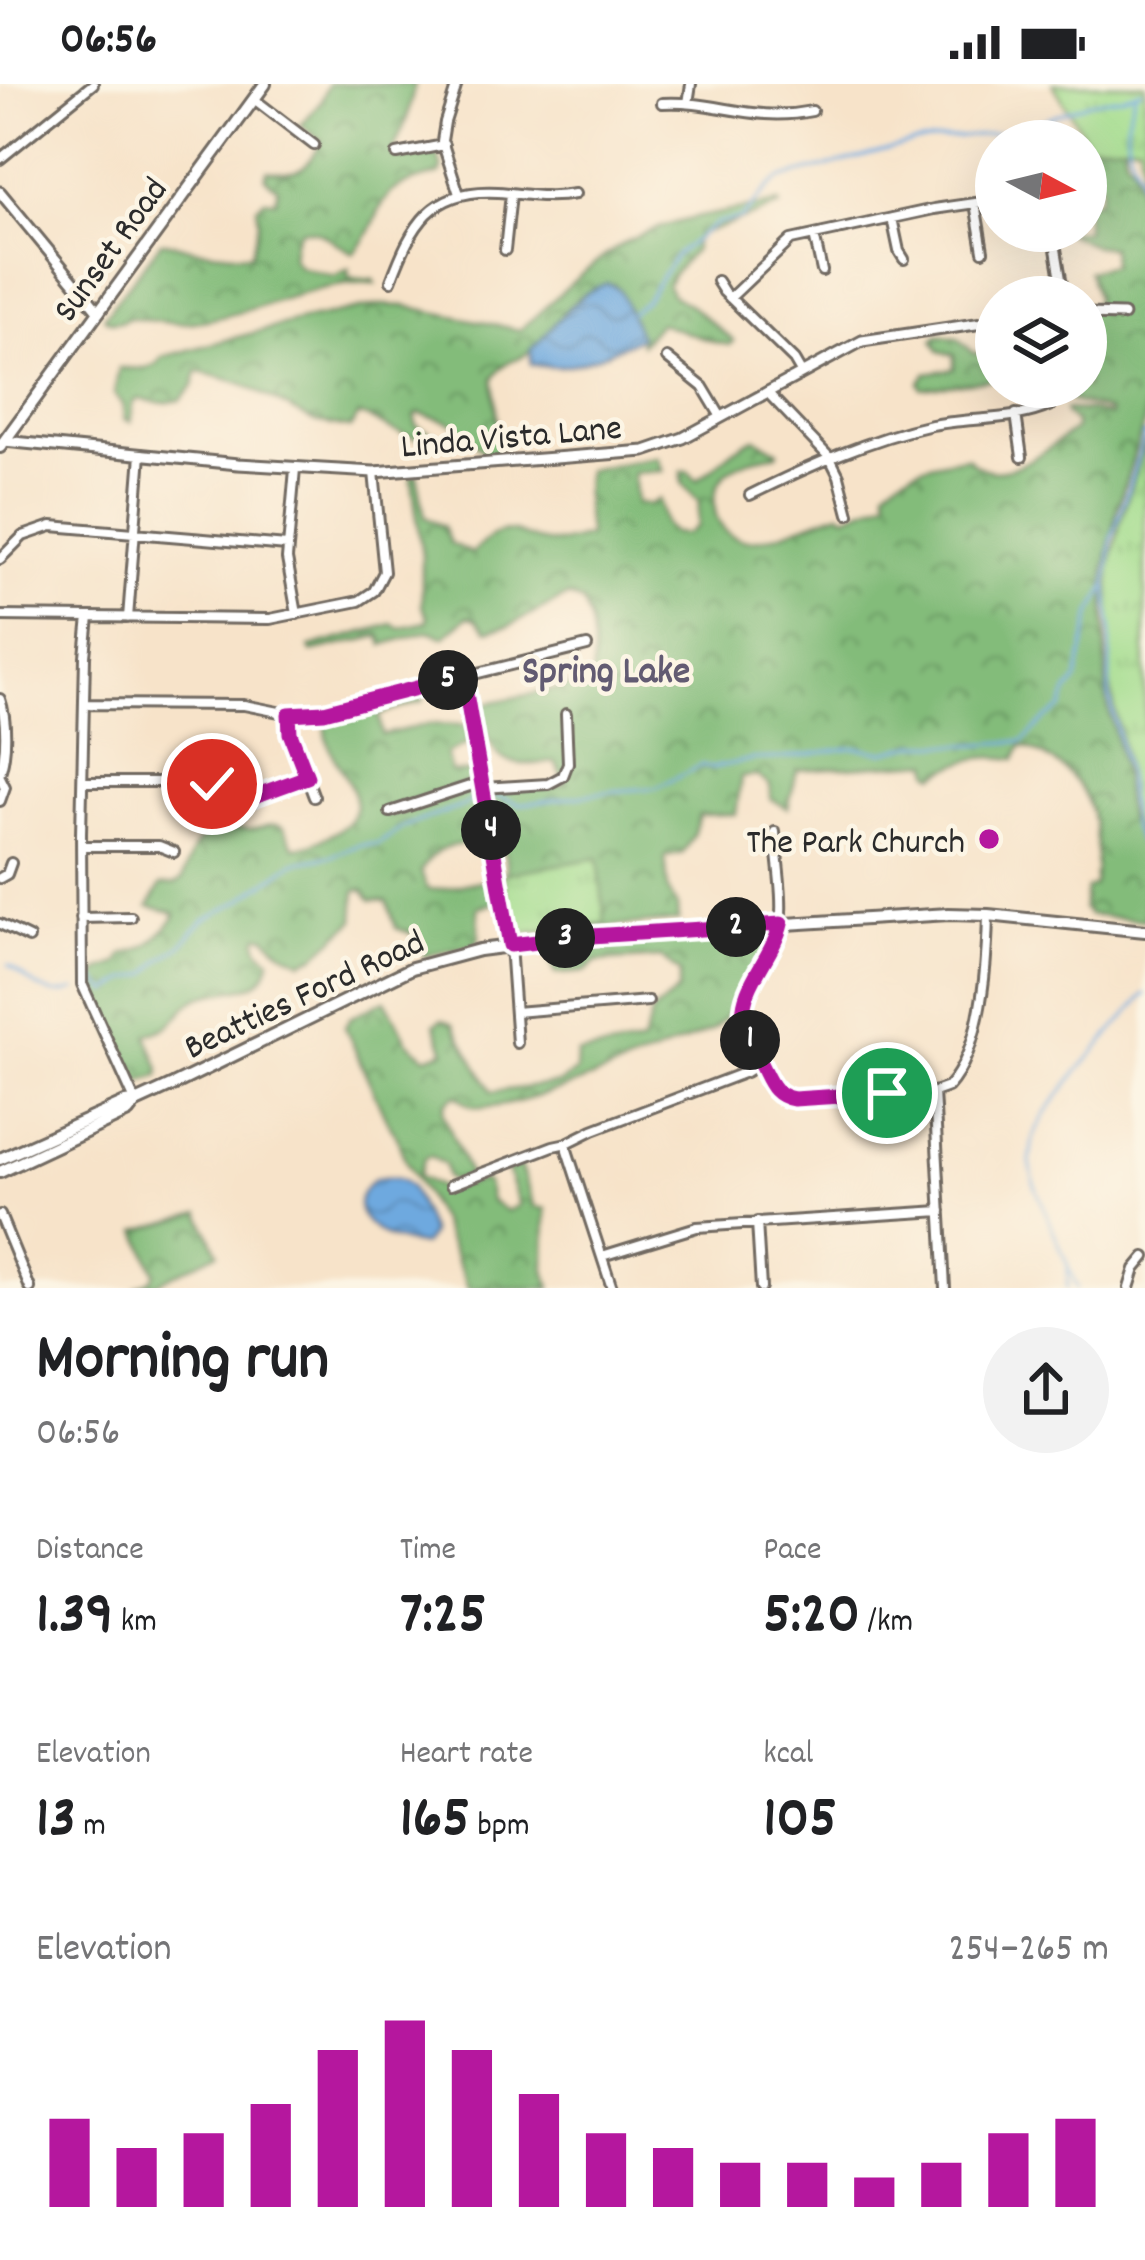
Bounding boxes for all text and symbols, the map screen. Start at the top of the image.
text: 06:56 [60,10,157,74]
north arrow [975,120,1107,252]
map controls [975,120,1107,408]
street label: Sunset Road [42,168,183,335]
button: layers [975,276,1107,408]
street label: Linda Vista Lane [399,404,624,476]
district label: Spring Lake [522,647,690,702]
pin: 5 [418,650,478,710]
text: 5 [440,656,456,703]
pin [161,733,263,835]
icon: check [179,751,245,817]
pin: 4 [461,800,521,860]
text: 4 [484,806,498,853]
place label: The Park Church [746,819,965,871]
marker: The Park Church [976,826,1002,852]
pin: 2 [706,897,766,957]
text: 2 [729,903,743,950]
pin: 3 [535,908,595,968]
text: 3 [558,914,572,961]
street label: Beatties Ford Road [177,919,434,1076]
pin: 1 [720,1010,780,1070]
text: 1 [746,1016,754,1063]
pin [836,1042,938,1144]
icon: arrive [854,1060,920,1126]
text: Morning run [36,1316,329,1410]
button: share [983,1327,1109,1453]
text: 06:56 [36,1408,120,1463]
text: Distance [36,1528,144,1575]
text: Time [400,1528,456,1575]
text: Pace [763,1528,822,1575]
text: 1.39 [36,1575,113,1661]
text: 7:25 [400,1575,487,1661]
text: 5:20 [763,1575,860,1661]
text: km [113,1600,157,1647]
text: /km [860,1600,913,1647]
text: Elevation [36,1732,151,1779]
text: Heart rate [400,1732,533,1779]
text: kcal [763,1732,813,1779]
text: 13 [36,1779,76,1865]
text: 165 [400,1779,470,1865]
text: 105 [763,1779,837,1865]
text: m [76,1804,106,1851]
text: bpm [470,1804,530,1851]
text: Elevation [36,1924,172,1979]
text: 254–265 m [948,1924,1109,1979]

